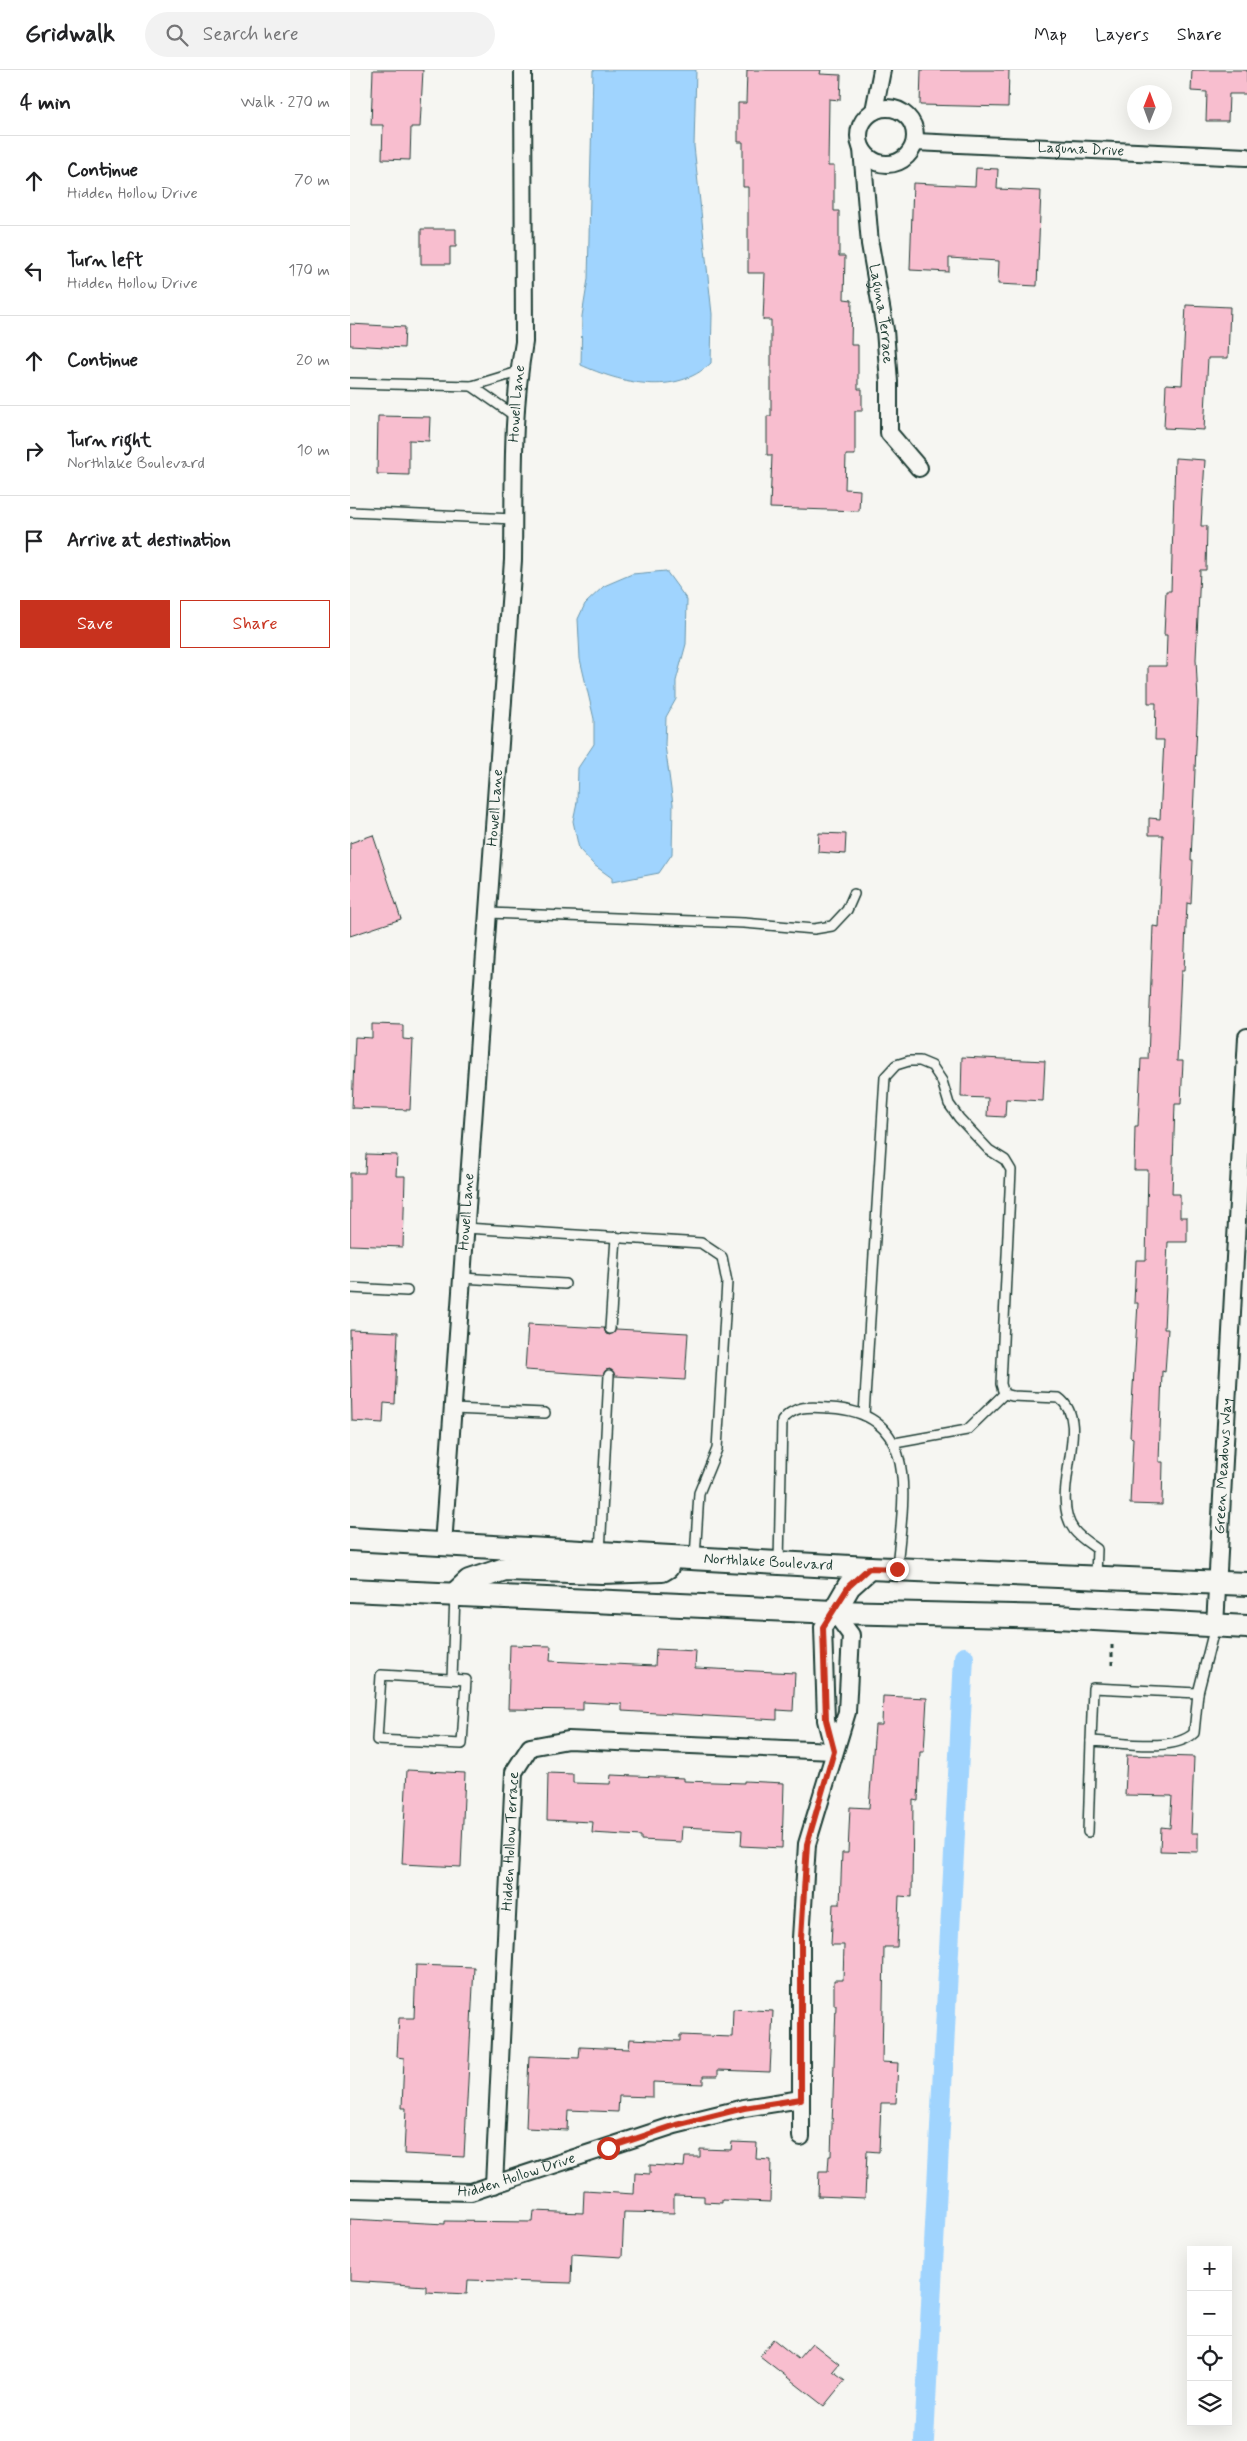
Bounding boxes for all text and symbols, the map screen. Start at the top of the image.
search box [145,12,495,57]
text: Gridwalk [25,19,115,50]
icon: search [163,21,191,49]
text: Search here [203,22,298,47]
text: Map [1034,23,1067,47]
text: Layers [1095,23,1149,47]
text: Share [1177,23,1222,47]
north arrow [1127,85,1172,130]
text: 4 min [20,89,71,117]
text: Walk · 270 m [241,92,330,113]
street label: Laguna Drive [1037,138,1125,161]
text: Continue [67,158,138,183]
icon: ahead [20,167,48,195]
text: 70 m [294,170,330,191]
text: Hidden Hollow Drive [67,183,198,204]
text: Turn left [67,248,143,273]
icon: left [20,257,48,285]
text: 170 m [288,260,330,281]
street label: Laguna Terrace [864,262,898,364]
text: Hidden Hollow Drive [67,273,198,294]
icon: ahead [20,347,48,375]
text: Continue [67,348,138,373]
text: 20 m [296,350,330,371]
street label: Howell Lane [504,363,530,443]
text: Turn right [67,428,151,453]
icon: right [20,437,48,465]
text: 10 m [297,440,330,461]
text: Northlake Boulevard [67,453,205,474]
icon: arrive [20,527,48,555]
text: Arrive at destination [67,528,231,553]
button: Save [20,600,170,648]
button: Share [180,600,330,648]
street label: Howell Lane [483,768,508,847]
street label: Howell Lane [454,1172,479,1251]
street label: Green Meadows Way [1210,1398,1237,1535]
street label: Northlake Boulevard [703,1549,834,1576]
route end [886,1558,909,1581]
street label: Hidden Hollow Terrace [497,1771,524,1912]
route start [597,2137,620,2160]
street label: Hidden Hollow Drive [457,2148,578,2202]
map controls [1187,2246,1232,2426]
button: + [1187,2246,1232,2291]
button: − [1187,2291,1232,2336]
button: locate [1187,2336,1232,2381]
button: layers [1187,2381,1232,2426]

